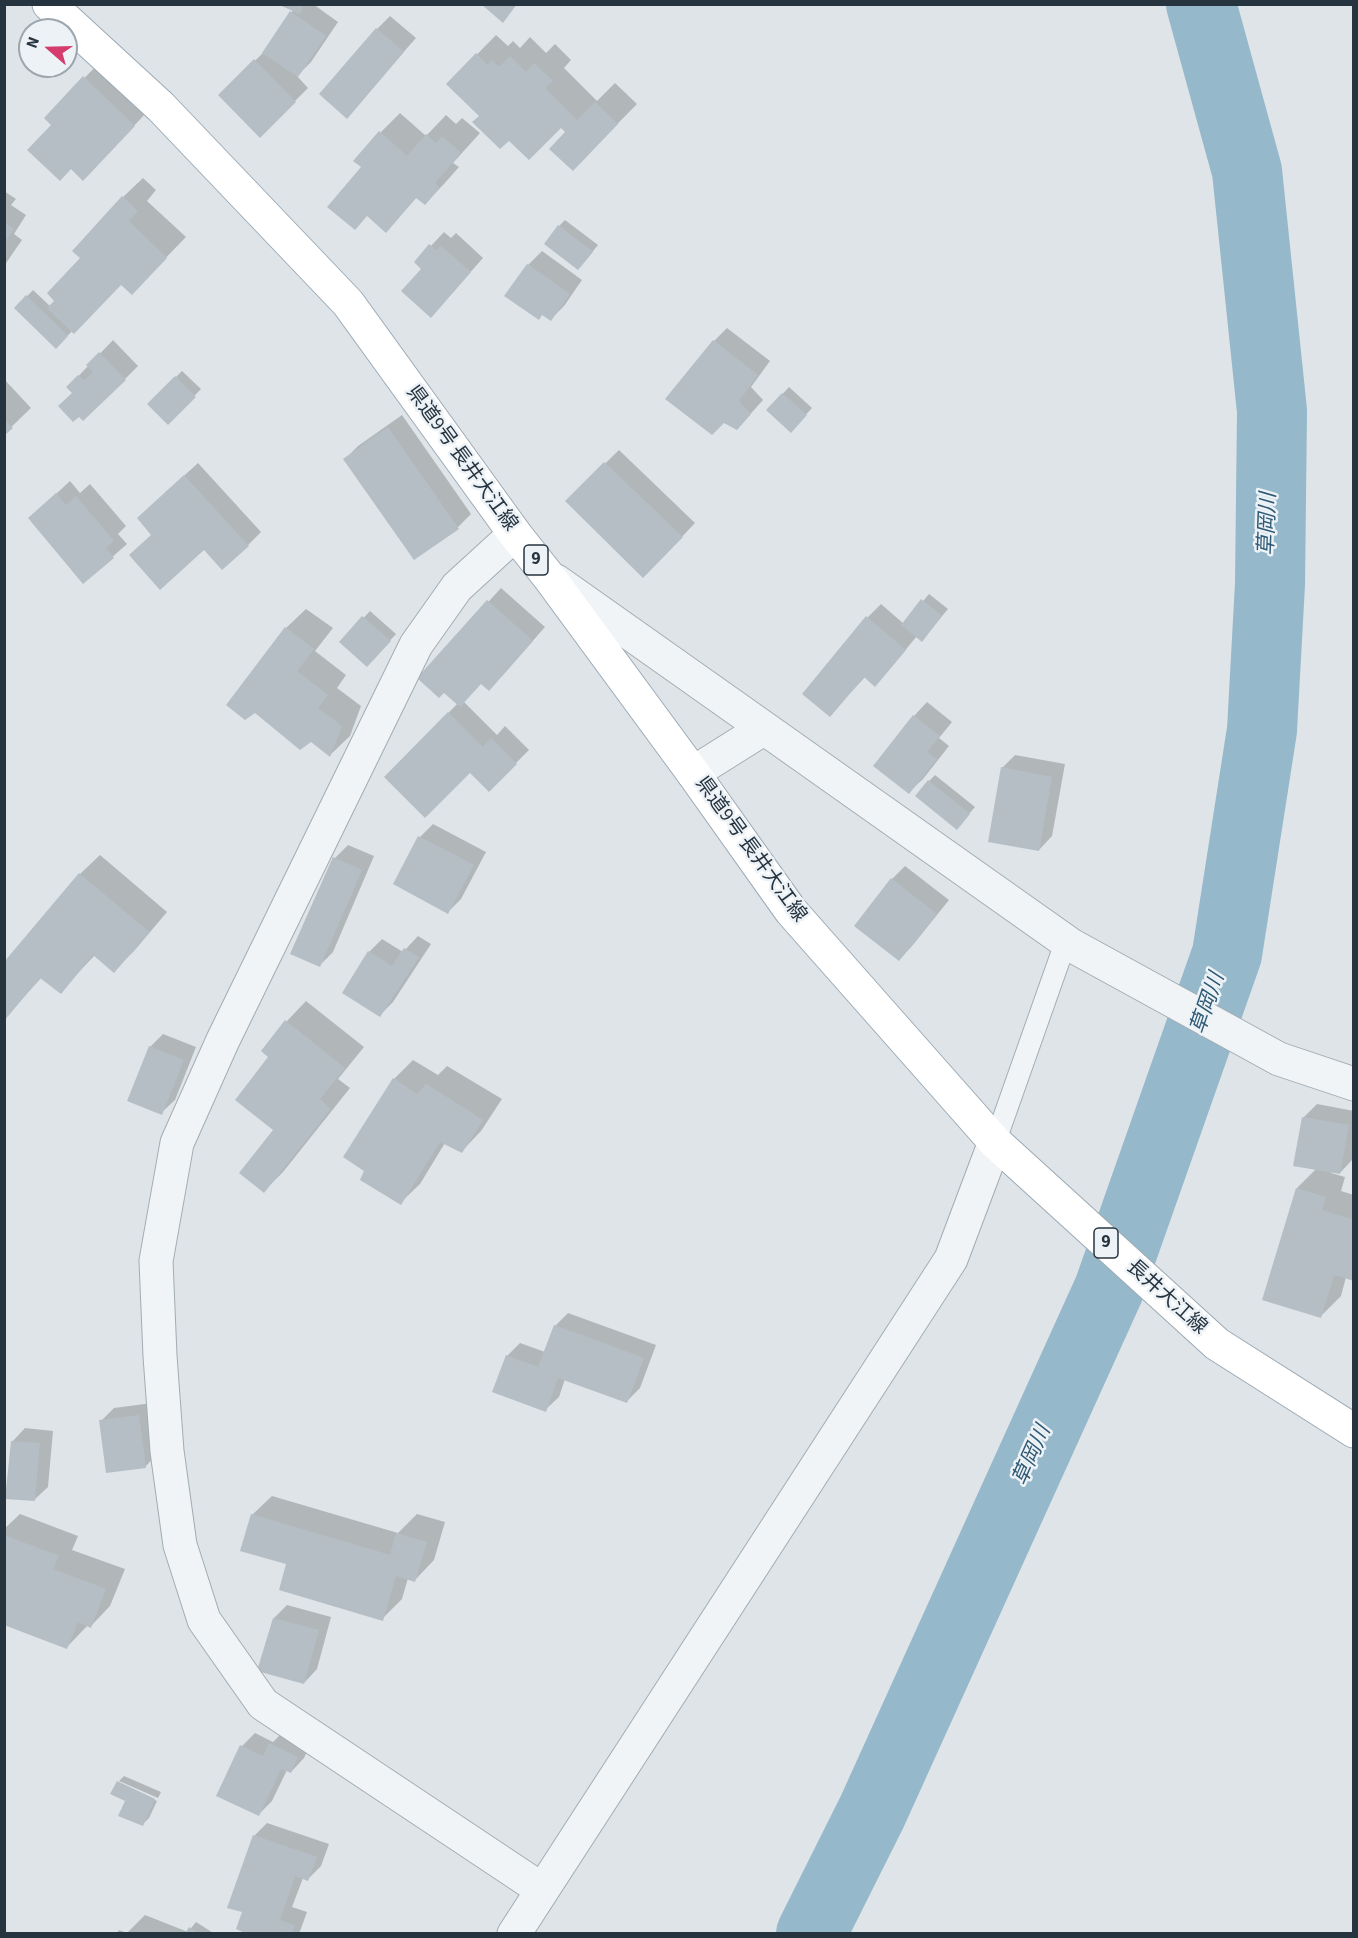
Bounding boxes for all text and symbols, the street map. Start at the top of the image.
north arrow [18,18,78,78]
text: N [21,34,45,51]
street label: 県道9号 長井大江線 [400,382,522,536]
water label: 草岡川 [1255,492,1283,556]
road number: 9 [524,545,548,575]
street label: 県道9号 長井大江線 [689,773,811,927]
water label: 草岡川 [1187,970,1231,1038]
road number: 9 [1094,1228,1118,1258]
street label: 長井大江線 [1121,1256,1211,1340]
water label: 草岡川 [1009,1422,1057,1490]

